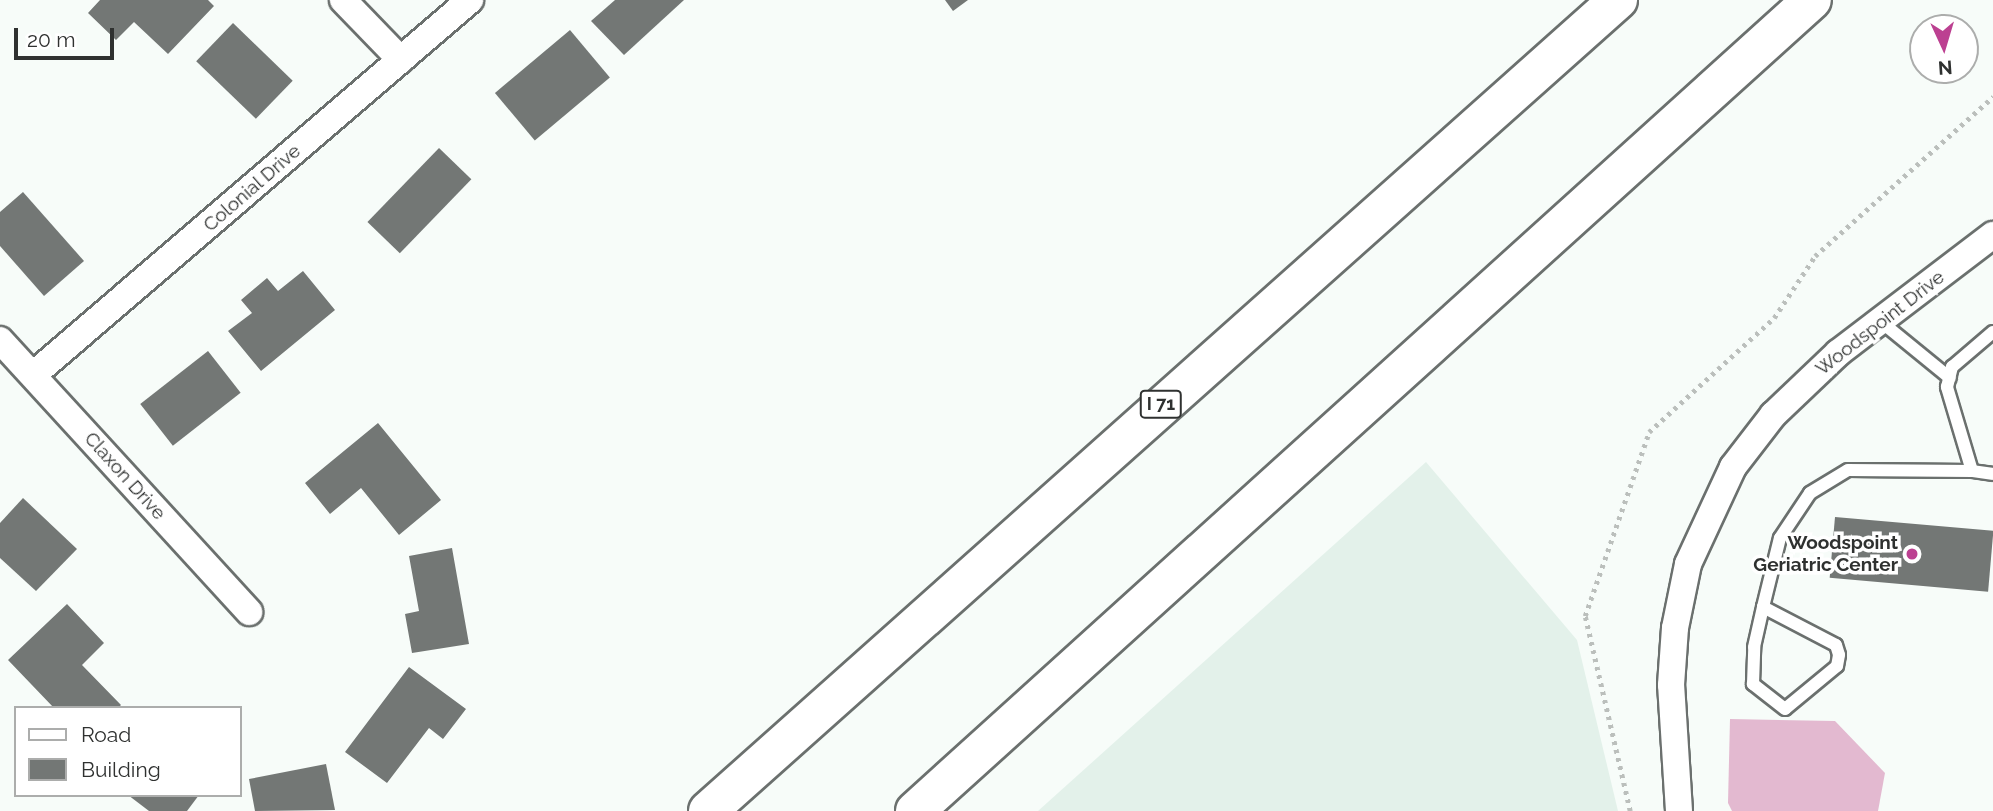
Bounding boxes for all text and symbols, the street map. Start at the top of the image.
scale bar [18,14,117,58]
north arrow [1909,14,1979,84]
text: 20 m [27,27,75,52]
text: N [1937,56,1953,79]
street label: Colonial Drive [199,139,305,237]
street label: Woodspoint Drive [1811,266,1949,380]
road number: I 71 [1138,390,1184,418]
street label: Claxon Drive [80,427,170,525]
place label: Woodspoint Geriatric Center [1753,532,1898,576]
marker: Woodspoint Geriatric Center [1904,546,1920,562]
legend [14,706,242,797]
text: Road [81,722,131,747]
text: Building [81,757,161,782]

